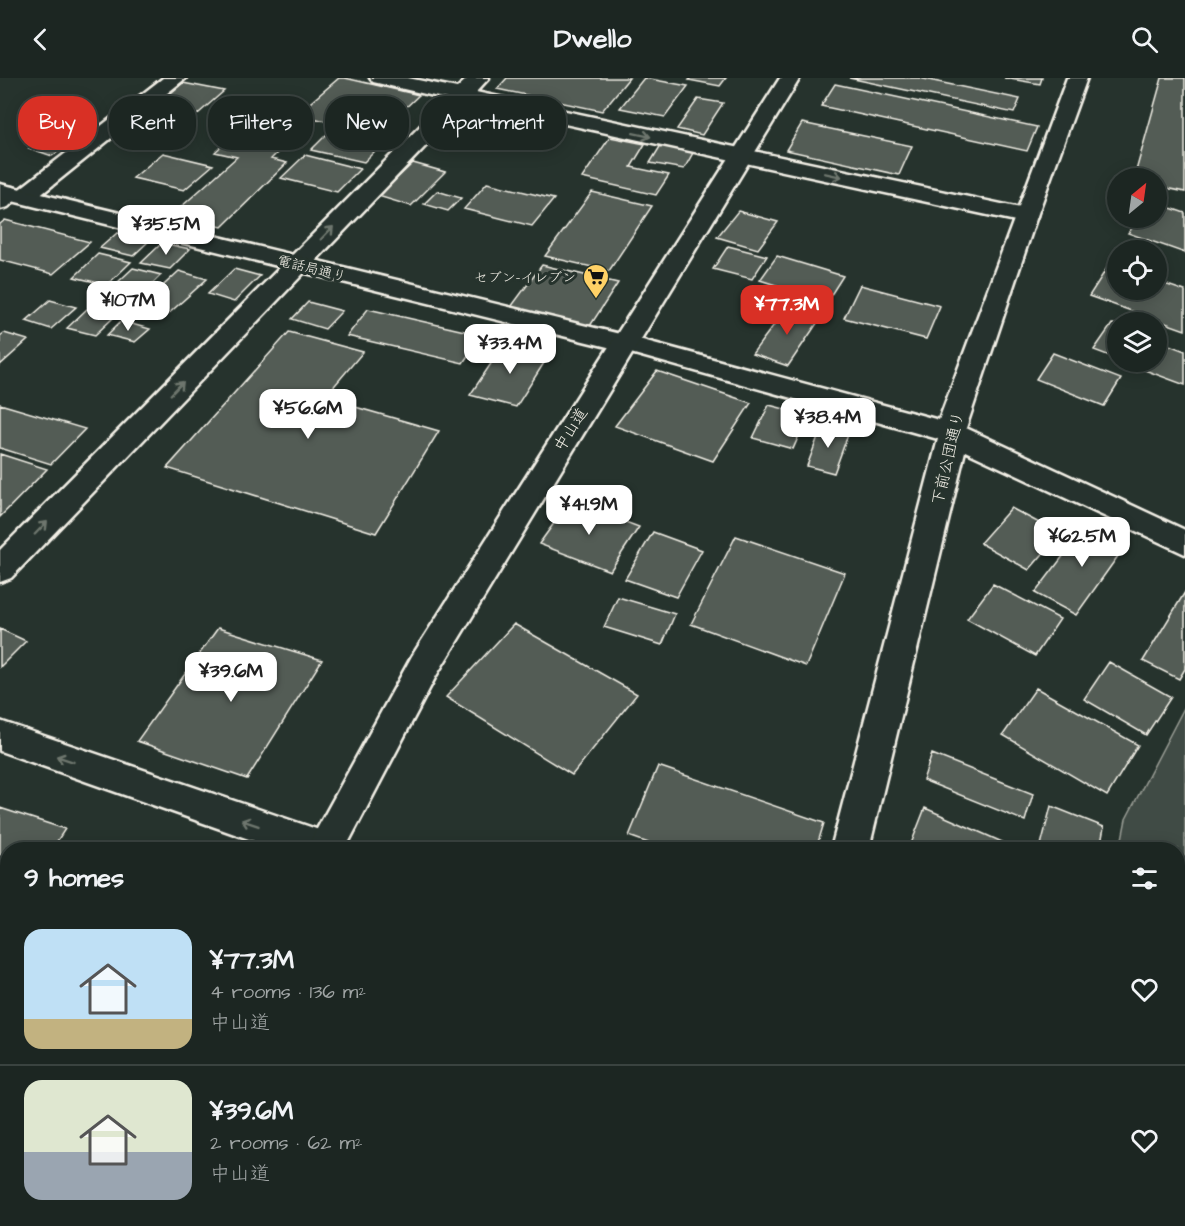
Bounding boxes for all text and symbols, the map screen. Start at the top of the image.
text: Dwello [554,20,631,58]
icon: back [24,23,57,56]
icon: search [1128,23,1161,56]
chip: Buy [18,96,97,150]
chip: Rent [109,96,196,150]
chip: Filters [208,96,313,150]
chip: New [325,96,409,150]
chip: Apartment [421,96,566,150]
one-way arrow [632,129,651,141]
north arrow [1107,168,1167,228]
map controls [1107,168,1167,372]
one-way arrow [822,170,842,181]
pin: ¥35.5M [117,205,215,256]
text: ¥35.5M [132,210,200,238]
one-way arrow [320,226,335,241]
button: locate [1107,240,1167,300]
street label: 電話局通り [275,251,348,287]
supermarket icon: セブン-イレブン [581,262,611,300]
place label: セブン-イレブン [474,268,576,288]
pin: ¥107M [86,281,170,332]
pin: ¥77.3M [738,285,836,336]
text: ¥107M [101,286,155,314]
text: ¥77.3M [755,290,819,318]
button: layers [1107,312,1167,372]
pin: ¥33.4M [461,324,559,375]
text: ¥33.4M [478,329,542,357]
one-way arrow [169,380,184,395]
pin: ¥56.6M [259,389,357,440]
text: ¥56.6M [273,394,343,422]
pin: ¥38.4M [779,398,877,449]
street label: 中山道 [549,403,593,456]
text: ¥38.4M [795,403,861,431]
street label: 下前公団通り [926,409,969,507]
pin: ¥41.9M [540,485,638,536]
text: ¥41.9M [560,490,618,518]
pin: ¥62.5M [1033,517,1131,568]
one-way arrow [33,520,48,535]
text: ¥62.5M [1048,522,1116,550]
pin: ¥39.6M [182,652,280,703]
text: ¥39.6M [199,657,263,685]
one-way arrow [57,752,75,763]
one-way arrow [241,816,260,827]
text: 9 homes [24,860,124,896]
icon: filters [1128,862,1161,895]
text: ¥77.3M [210,942,294,978]
icon: home [72,953,144,1025]
icon: heart [1128,973,1161,1006]
text: 4 rooms · 136 m² [210,978,366,1006]
text: 中山道 [210,1009,270,1037]
text: ¥39.6M [210,1093,293,1129]
icon: home [72,1104,144,1176]
icon: heart [1128,1124,1161,1157]
text: 2 rooms · 62 m² [210,1129,362,1157]
text: 中山道 [210,1160,270,1188]

